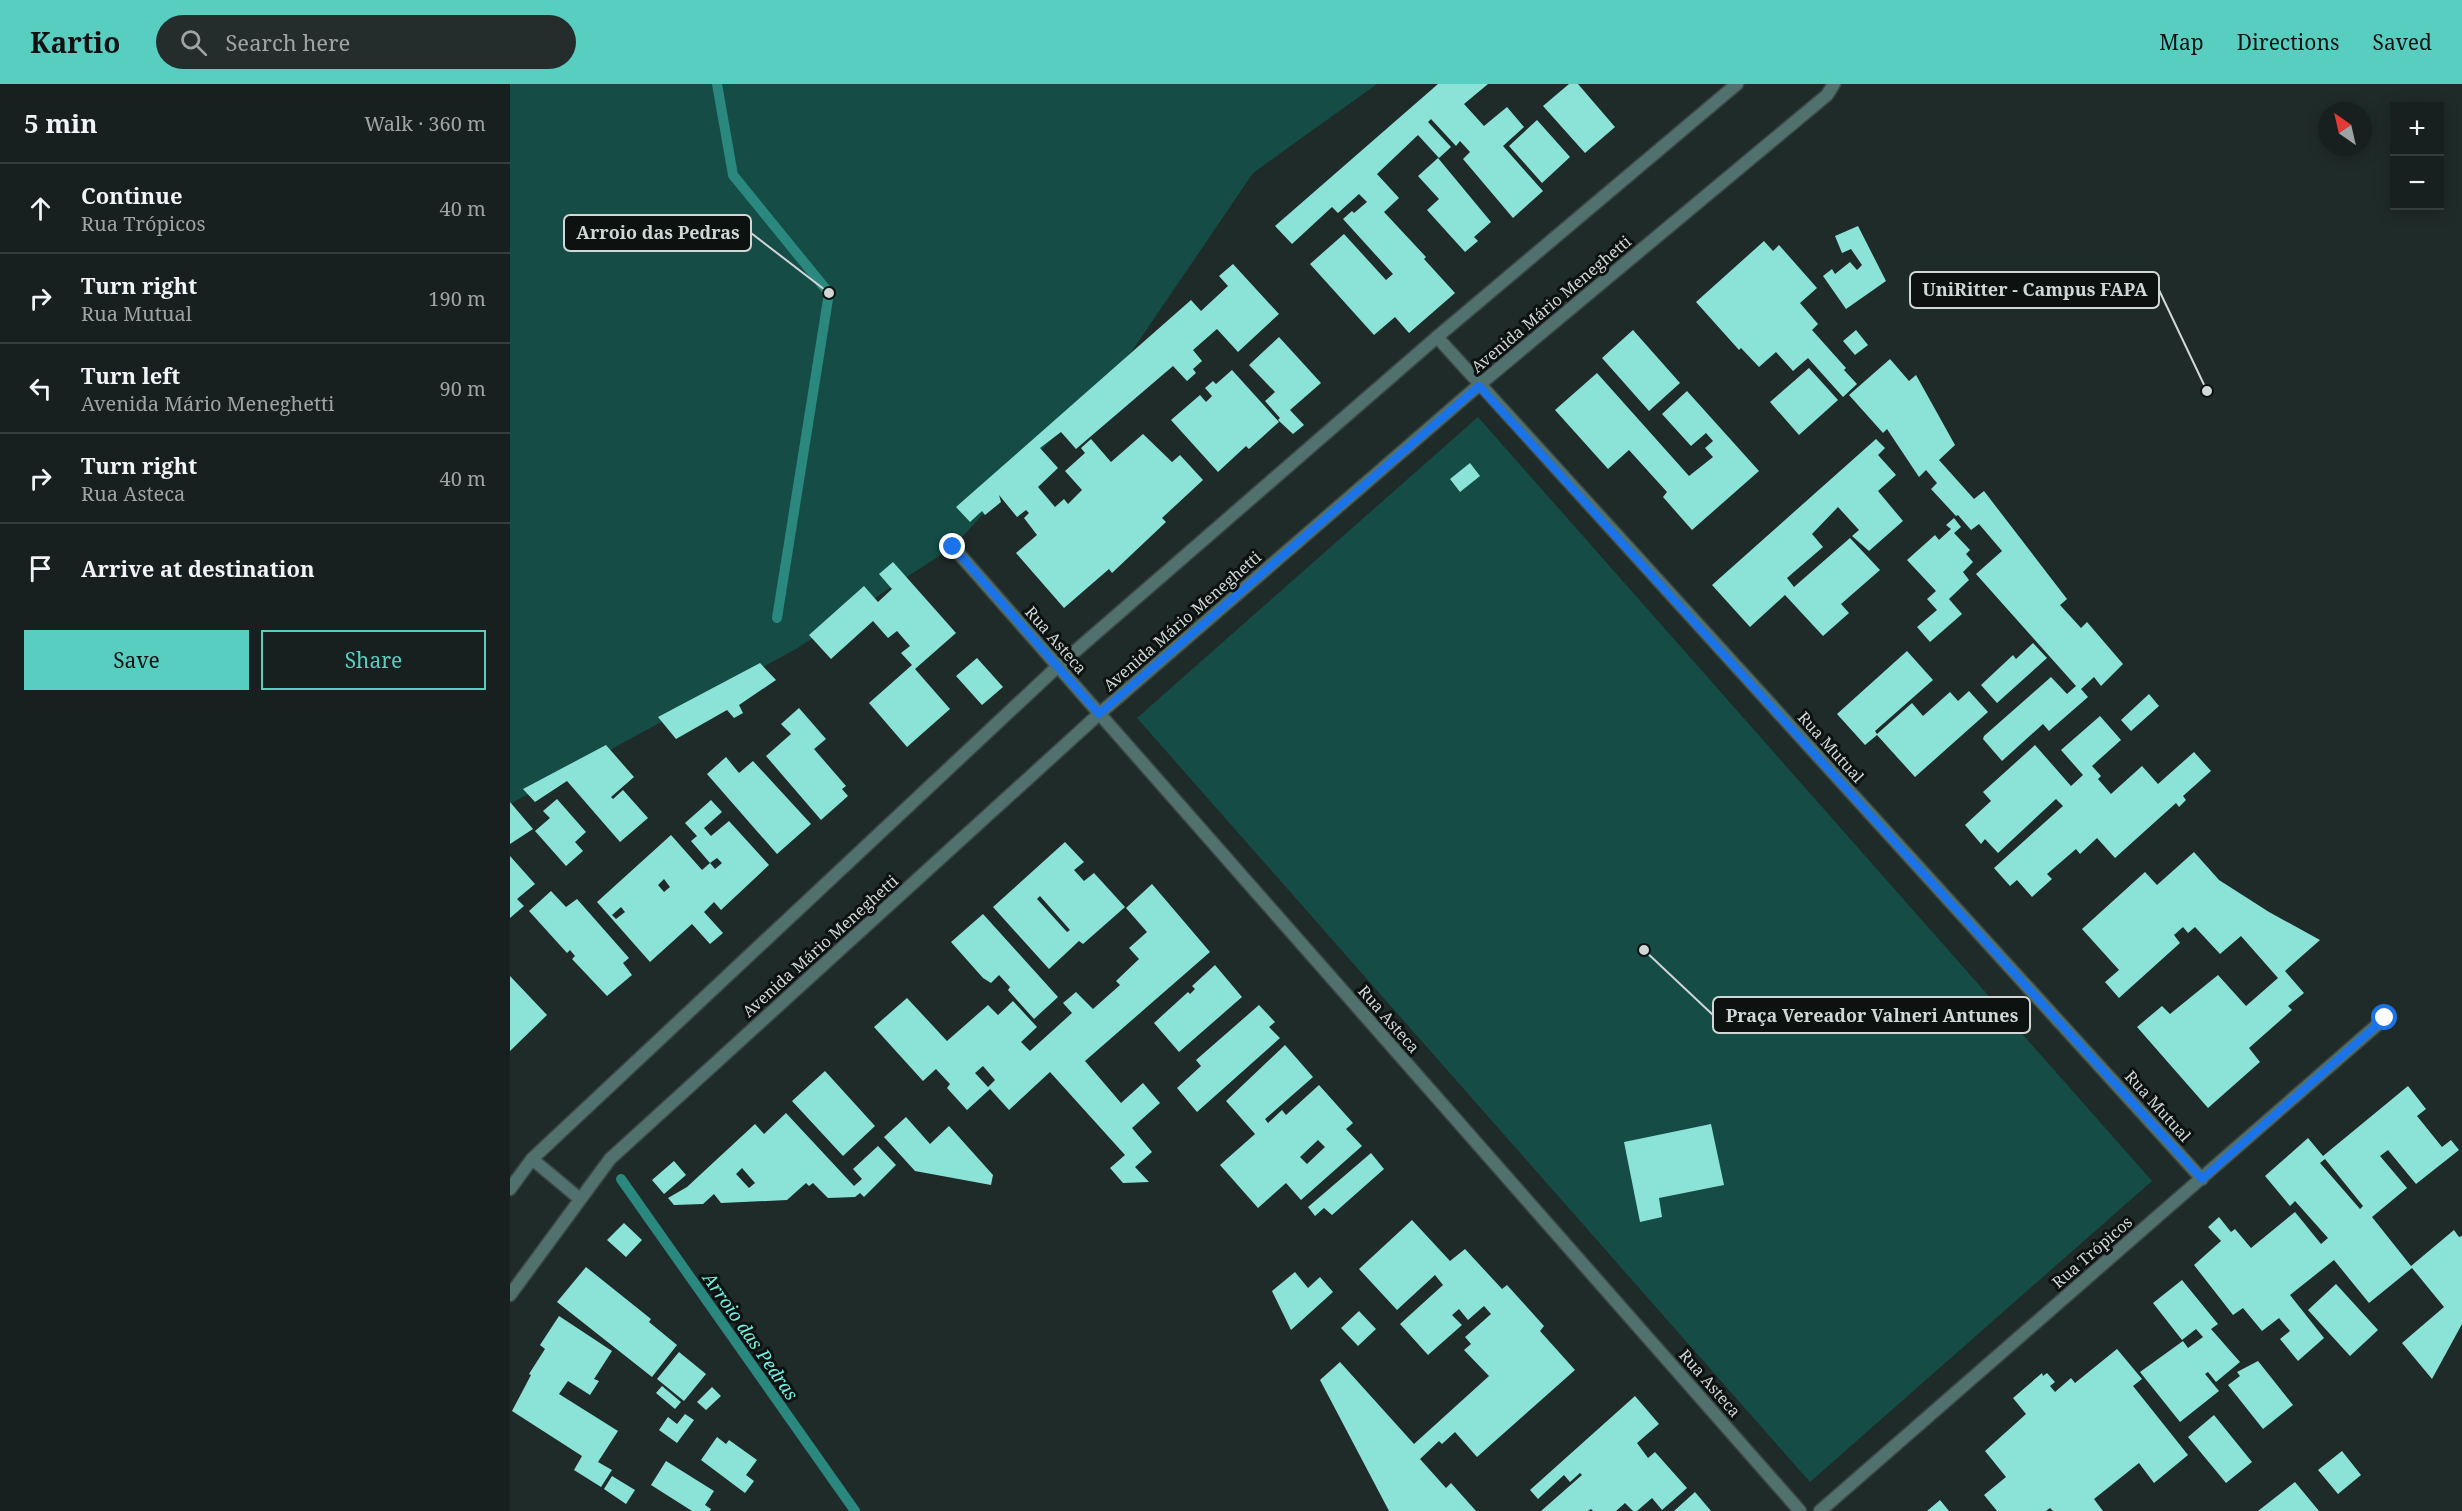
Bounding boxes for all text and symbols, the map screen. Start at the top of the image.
search box [156,15,576,69]
text: Kartio [30,23,120,61]
icon: search [177,26,210,59]
text: Search here [225,27,350,57]
text: Map [2159,28,2204,56]
text: Directions [2237,28,2339,56]
text: Saved [2372,28,2432,56]
north arrow [2318,102,2372,156]
map controls [2390,102,2444,210]
button: + [2390,102,2444,156]
text: 5 min [24,105,98,141]
text: Walk · 360 m [364,110,486,137]
button: − [2390,156,2444,210]
text: Continue [81,180,183,210]
icon: ahead [24,192,57,225]
text: 40 m [440,195,486,222]
text: Rua Trópicos [81,210,206,237]
callout: Arroio das Pedras [564,215,751,251]
text: Arroio das Pedras [576,220,740,244]
street label: Avenida Mário Meneghetti [1466,230,1636,378]
text: Turn right [81,270,197,300]
callout: UniRitter - Campus FAPA [1910,272,2159,308]
text: UniRitter - Campus FAPA [1922,277,2148,301]
icon: right [24,282,57,315]
text: 190 m [428,285,486,312]
text: Rua Mutual [81,300,192,327]
text: Turn left [81,360,180,390]
icon: left [24,372,57,405]
text: 90 m [440,375,486,402]
text: Avenida Mário Meneghetti [81,390,335,417]
text: Turn right [81,450,197,480]
icon: right [24,462,57,495]
text: 40 m [440,465,486,492]
text: Rua Asteca [81,480,185,507]
route end [939,533,965,559]
street label: Avenida Mário Meneghetti [1098,546,1266,696]
icon: arrive [24,552,57,585]
text: Arrive at destination [81,553,315,583]
street label: Rua Asteca [1020,601,1092,679]
button: Save [24,630,249,690]
button: Share [261,630,486,690]
street label: Rua Mutual [1793,707,1869,787]
street label: Avenida Mário Meneghetti [737,870,903,1022]
street label: Rua Asteca [1353,980,1425,1058]
callout: Praça Vereador Valneri Antunes [1713,997,2030,1033]
text: Praça Vereador Valneri Antunes [1726,1003,2019,1027]
route start [2371,1004,2397,1030]
street label: Rua Mutual [2120,1066,2196,1146]
street label: Rua Trópicos [2047,1211,2137,1293]
water label: Arroio das Pedras [697,1266,804,1405]
street label: Rua Asteca [1674,1344,1746,1422]

